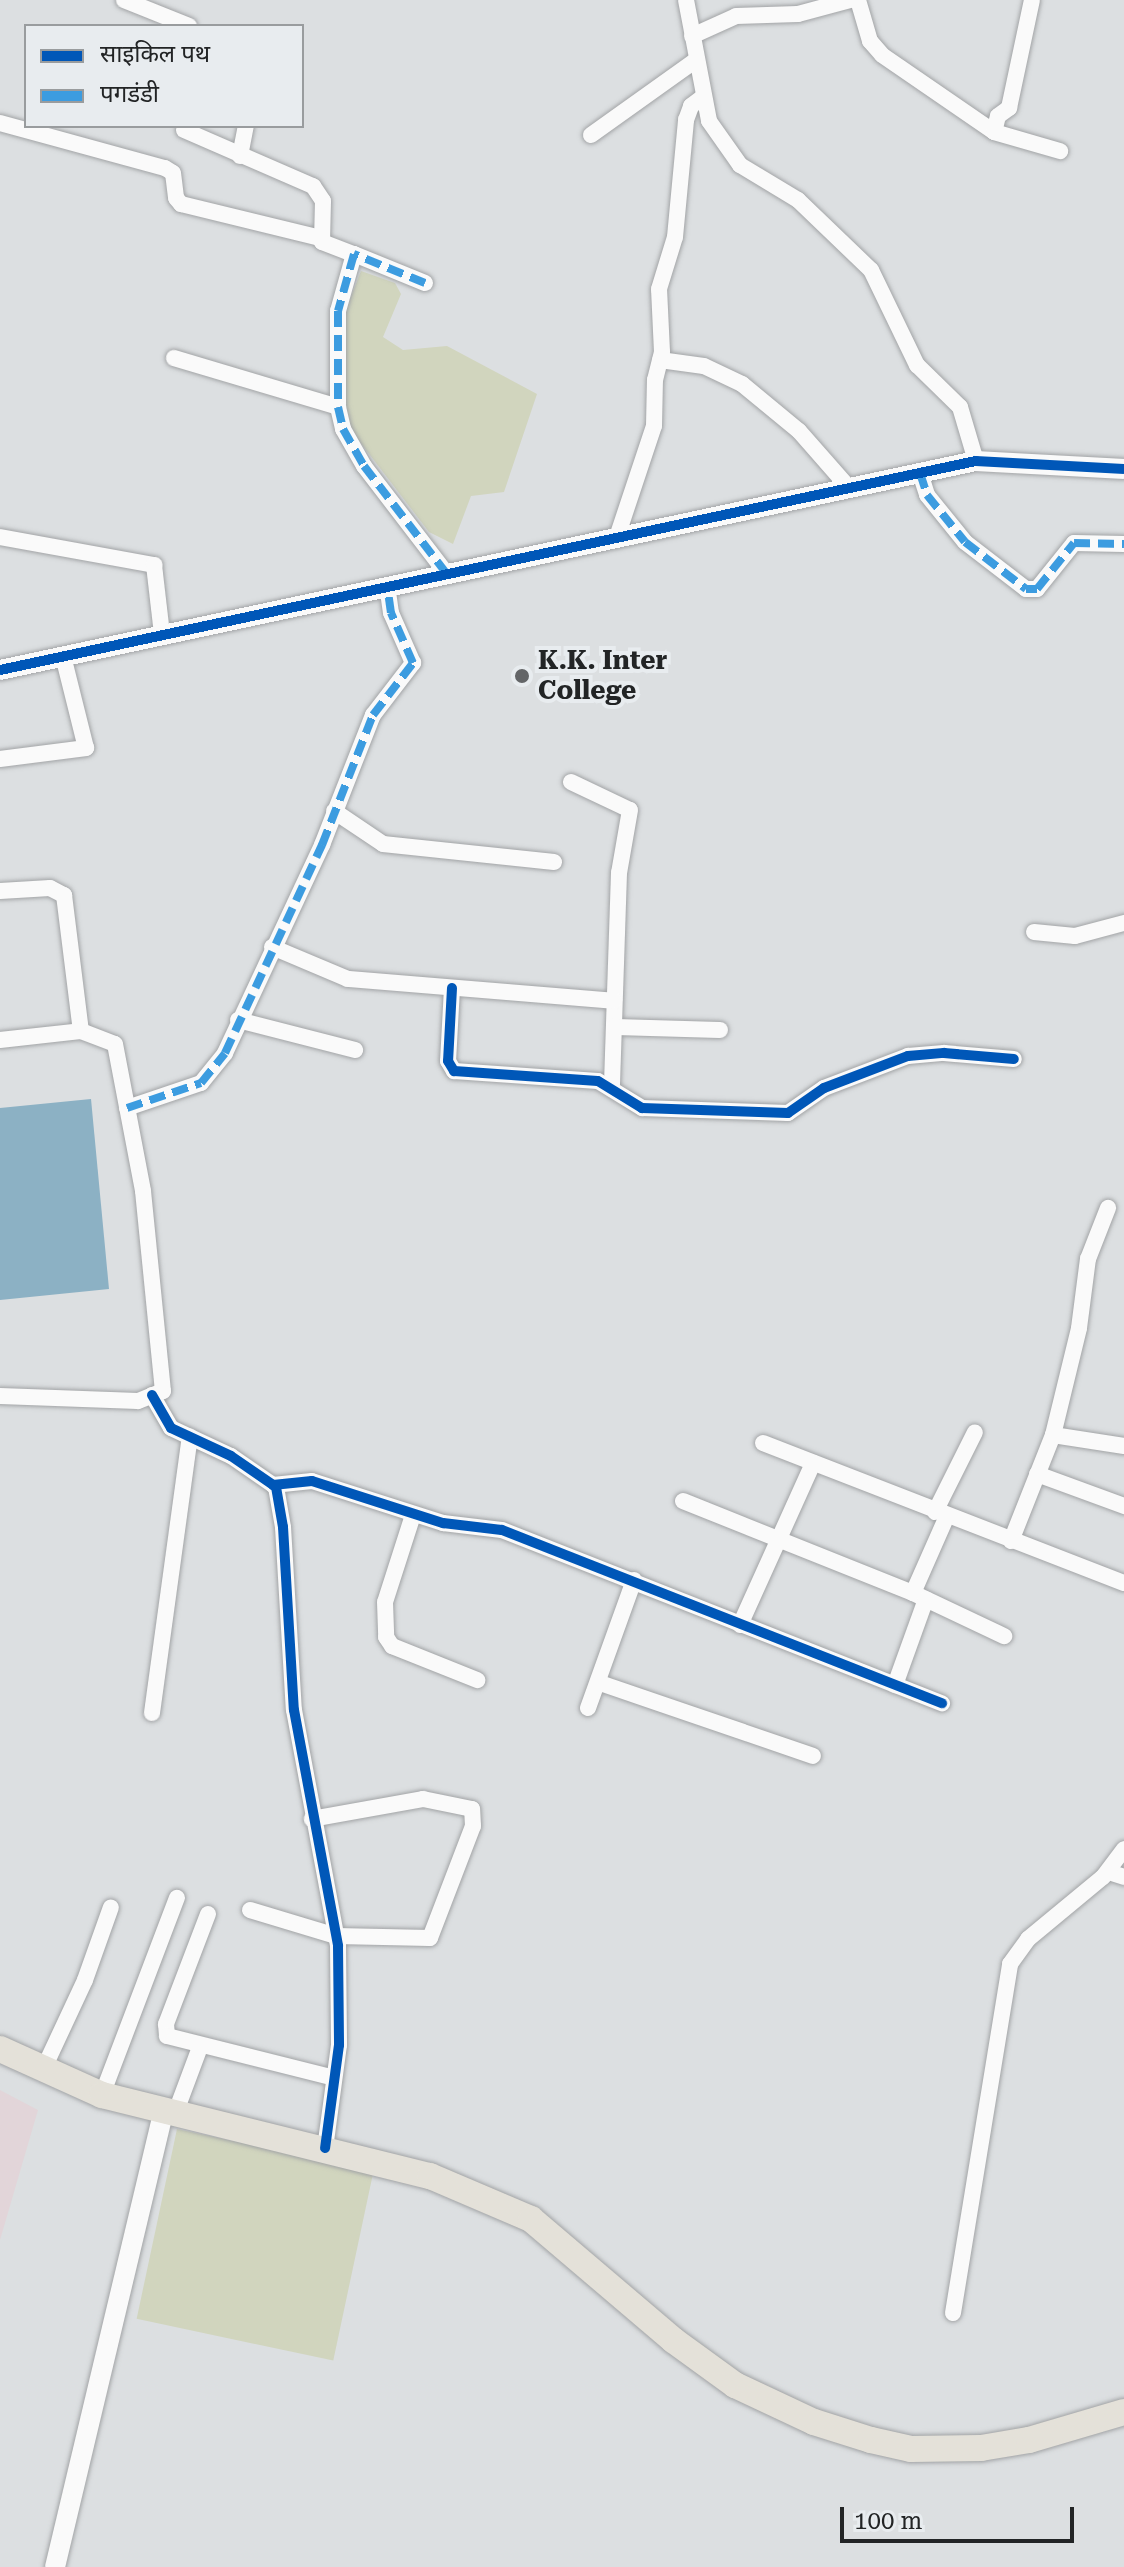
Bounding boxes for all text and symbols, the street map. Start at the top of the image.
legend [24,24,304,128]
text: साइकिल पथ [100,40,210,68]
text: पगडंडी [100,80,159,108]
place label: K.K. Inter College [538,645,667,706]
marker: K.K. Inter College [513,667,531,685]
scale bar [844,2491,1078,2541]
text: 100 m [854,2507,922,2535]

